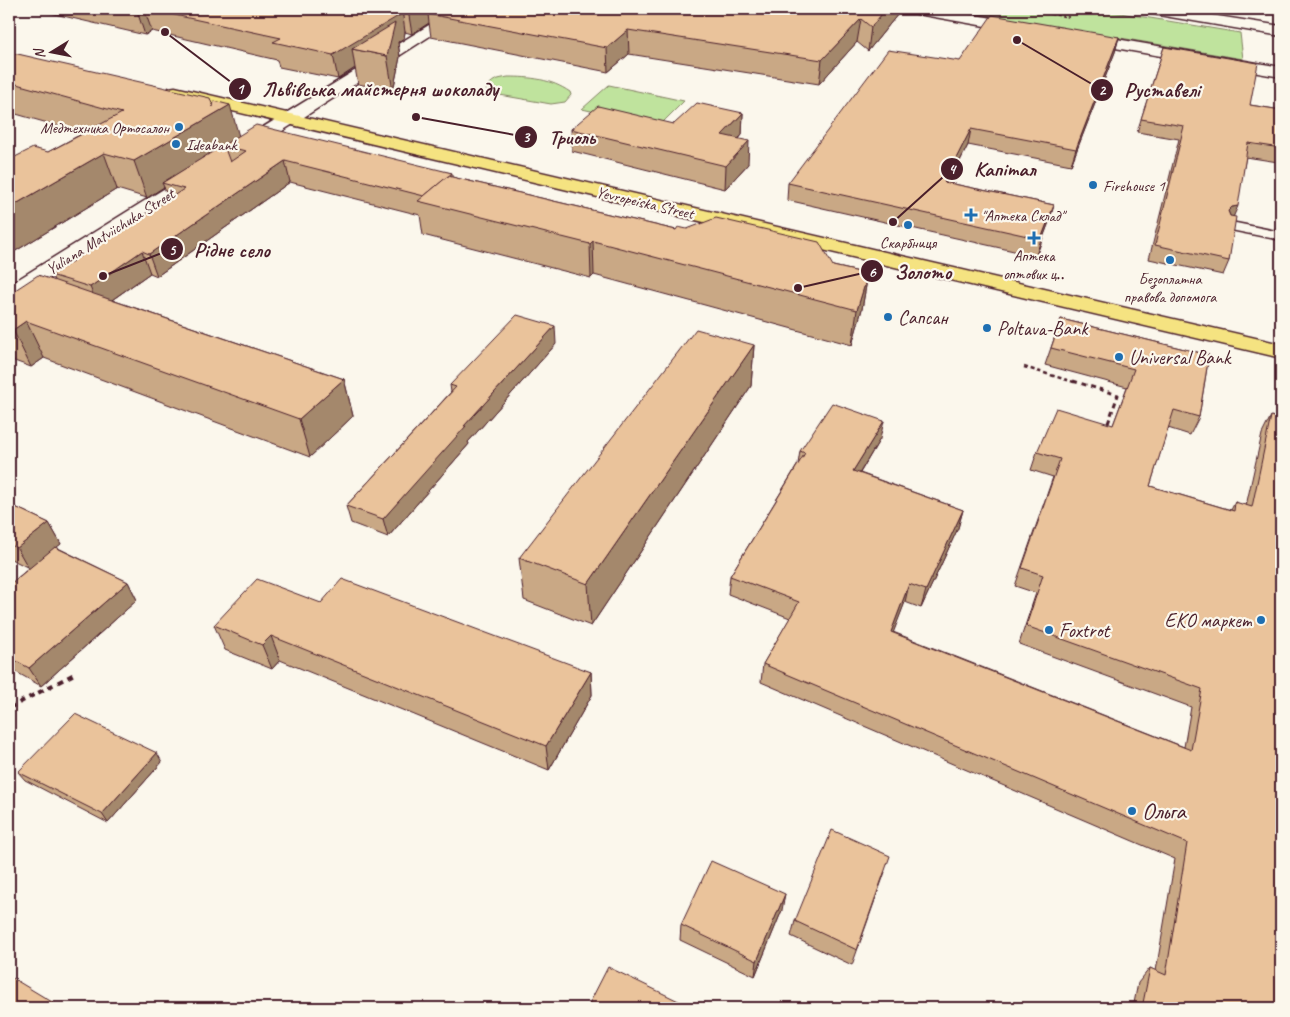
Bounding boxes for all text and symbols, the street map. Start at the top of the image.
north arrow [28,28,78,78]
text: N [30,46,49,60]
callout: Львівська майстерня шоколаду [227,71,507,107]
callout: Руставелі [1090,72,1210,108]
text: Львівська майстерня шоколаду [262,76,501,102]
text: Руставелі [1124,77,1203,103]
text: 1 [237,80,246,99]
text: 2 [1099,81,1107,100]
place label: Медтехника Ортосалон [40,118,170,138]
callout: Триоль [514,119,605,155]
marker: Медтехника Ортосалон [173,121,185,133]
text: Триоль [549,124,597,150]
text: 3 [523,128,531,147]
place label: Ideabank [186,135,238,155]
marker: Ideabank [170,138,182,150]
callout: Капітал [939,151,1046,187]
text: Капітал [974,156,1038,182]
text: 4 [949,160,958,179]
place label: Firehouse 1 [1103,176,1166,196]
marker: Firehouse 1 [1087,179,1099,191]
street label: Yevropeiska Street [594,182,697,224]
street label: Yuliana Matviichuka Street [43,183,180,279]
place label: "Аптека Склад" [981,206,1067,226]
marker: "Аптека Склад" [965,209,977,221]
marker: Скарбниця [902,219,914,231]
callout: Рідне село [160,231,279,267]
marker: Аптека оптових ц‥ [1028,232,1040,244]
place label: Скарбниця [880,233,938,253]
text: Рідне село [194,237,272,263]
text: 5 [169,241,177,260]
place label: Аптека оптових ц‥ [1003,246,1065,284]
callout: Золото [860,253,962,289]
marker: Безоплатна правова допомога [1164,254,1176,266]
text: Золото [894,259,953,285]
text: 6 [868,263,876,282]
place label: Безоплатна правова допомога [1124,269,1217,307]
place label: Сапсан [898,305,949,330]
marker: Сапсан [882,311,894,323]
place label: Poltava-Bank [997,316,1089,341]
marker: Poltava-Bank [981,322,993,334]
place label: Universal Bank [1129,345,1232,370]
marker: Universal Bank [1113,351,1125,363]
place label: ЕКО маркет [1165,608,1253,633]
marker: ЕКО маркет [1255,614,1267,626]
place label: Foxtrot [1059,618,1111,643]
marker: Foxtrot [1043,624,1055,636]
place label: Ольга [1142,796,1187,826]
marker: Ольга [1126,805,1138,817]

